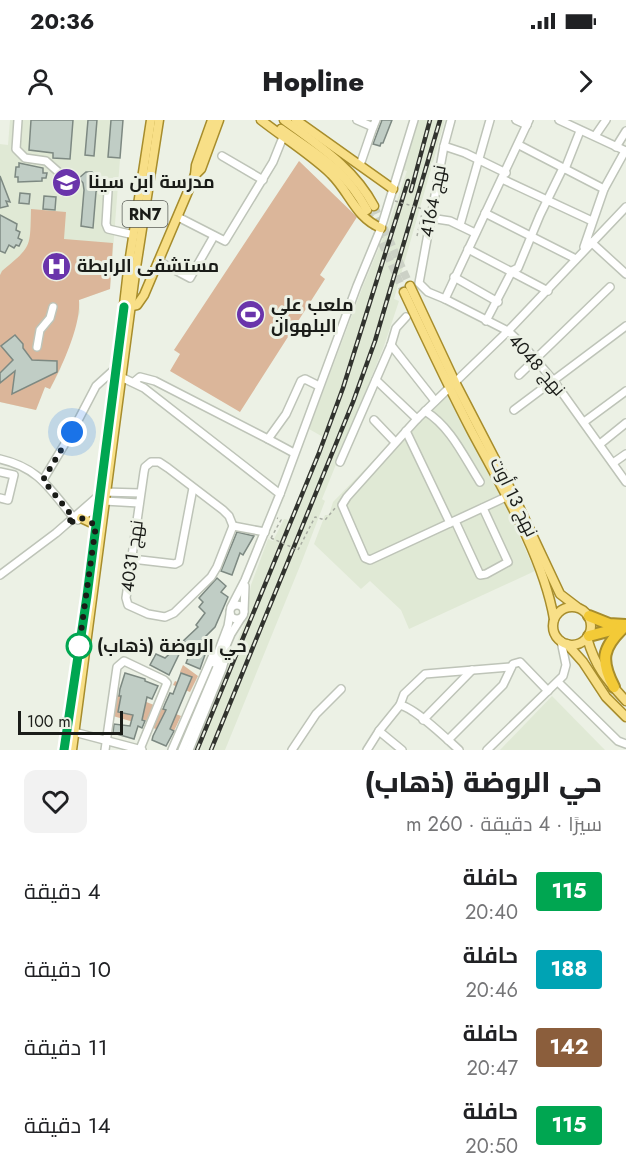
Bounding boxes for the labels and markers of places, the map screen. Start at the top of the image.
school or university icon: مدرسة ابن سينا [51,166,83,198]
place label: مدرسة ابن سينا [88,169,215,195]
hospital icon: مستشفى الرابطة [40,250,72,282]
place label: مستشفى الرابطة [77,253,219,279]
place label: ملعب علي البلهوان [271,292,354,339]
sports icon: ملعب علي البلهوان [234,299,266,331]
marker: حي الروضة (ذهاب) [66,633,92,659]
place label: حي الروضة (ذهاب) [97,633,247,661]

